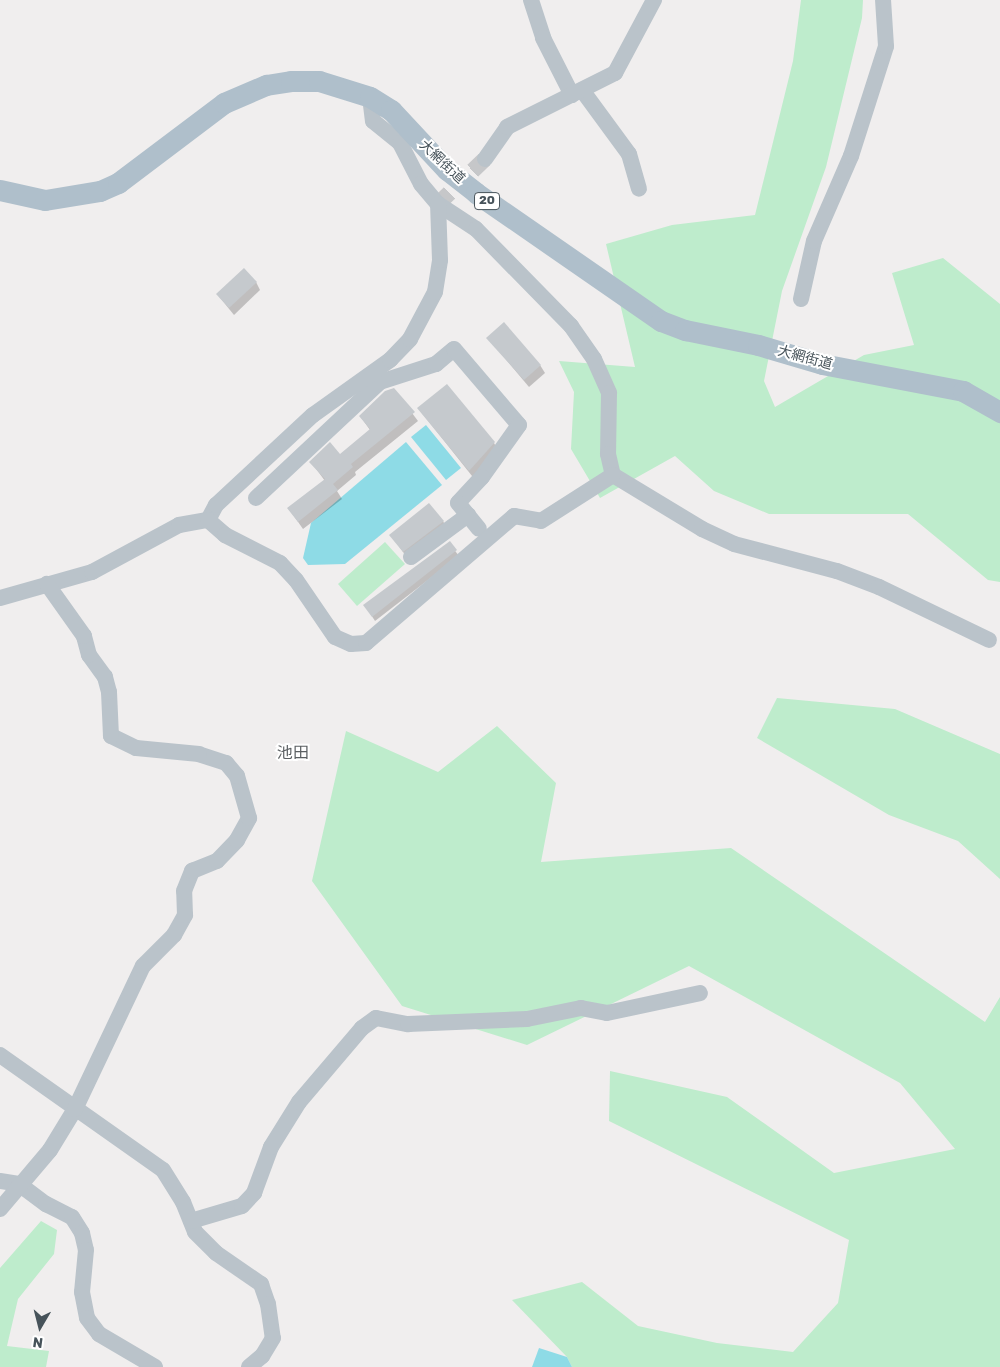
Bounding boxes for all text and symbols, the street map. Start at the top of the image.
street label: 大網街道 [416,137,468,187]
road number: 20 [473,192,501,210]
street label: 大網街道 [776,343,834,373]
district label: 池田 [277,743,309,763]
north arrow [15,1302,65,1352]
text: N [32,1333,44,1351]

